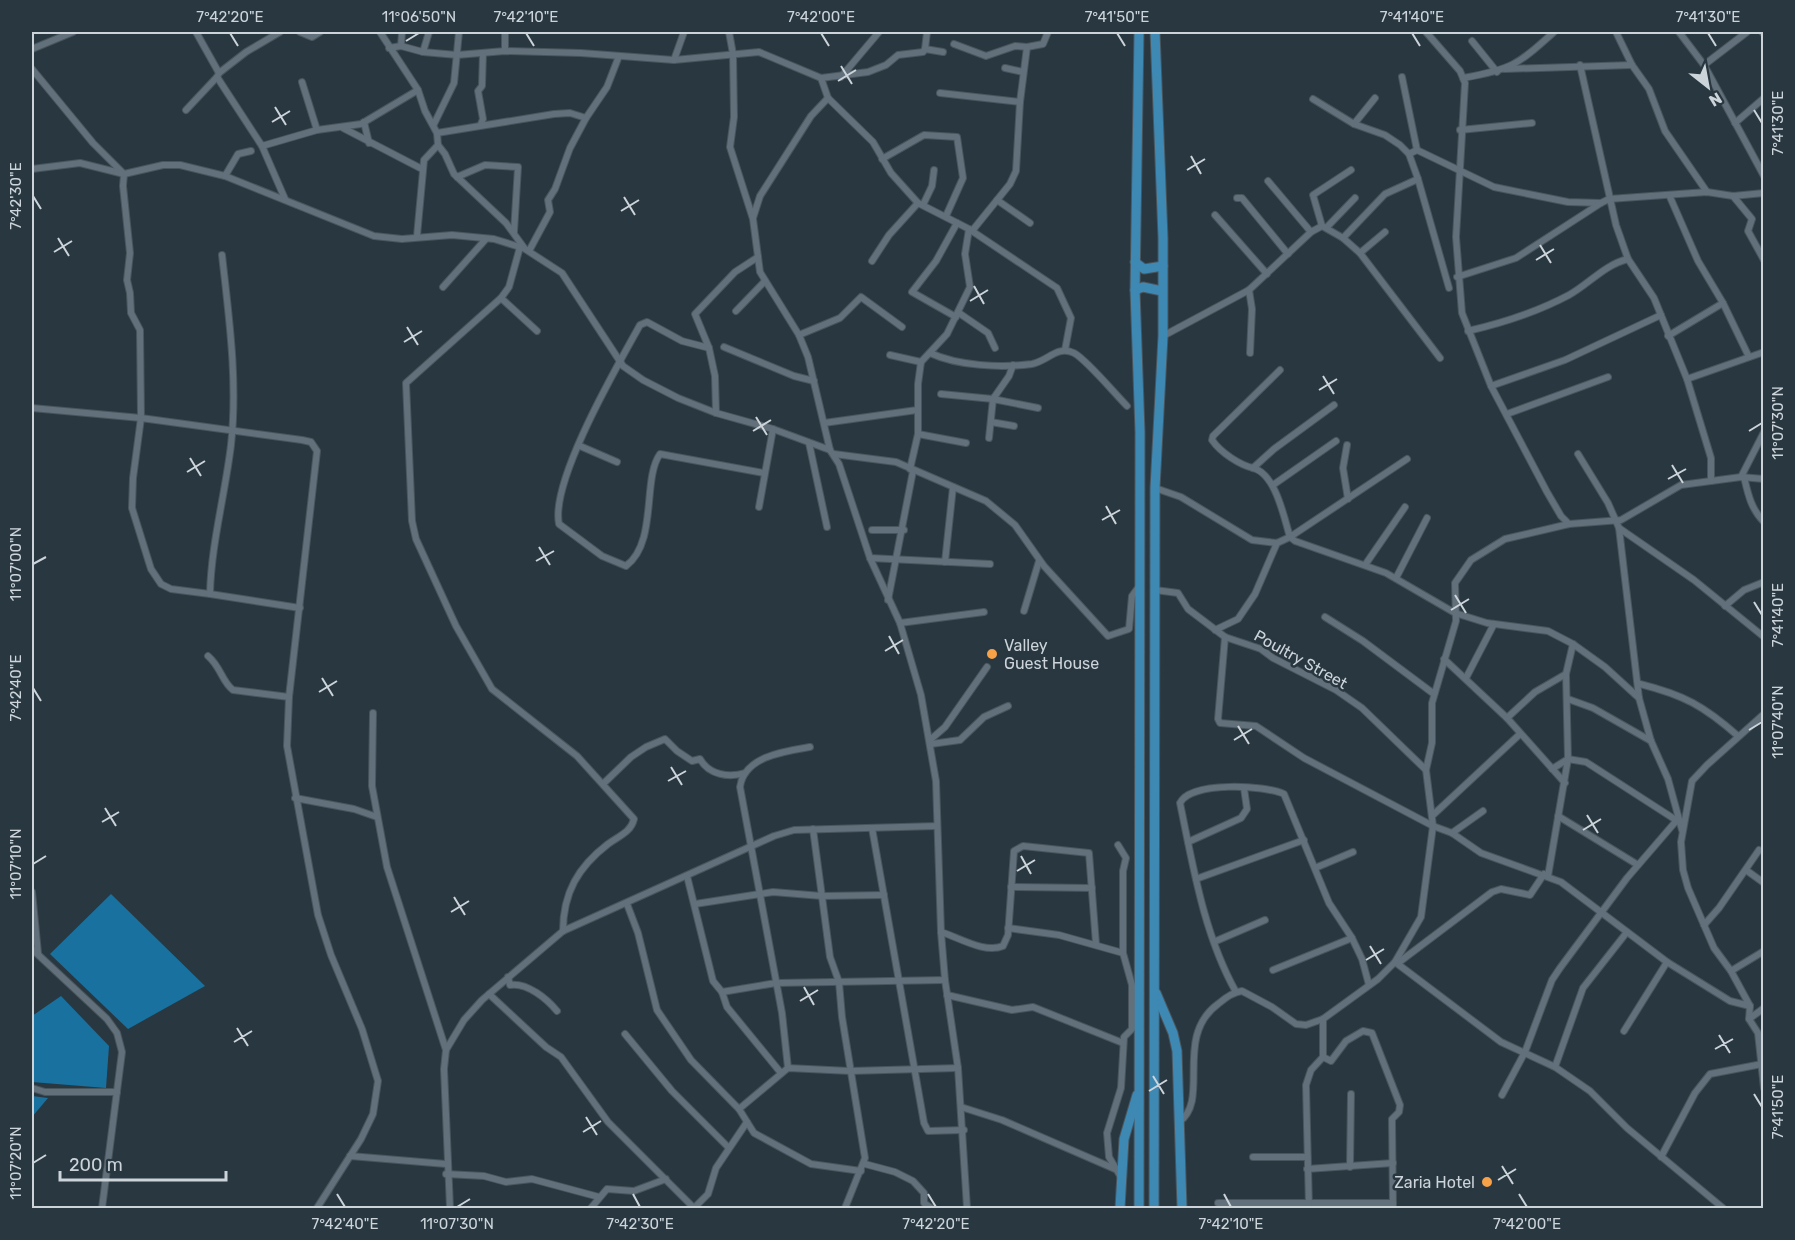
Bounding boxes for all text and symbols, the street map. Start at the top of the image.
text: 7°42'20"E [196,8,264,26]
text: 11°06'50"N [382,8,456,26]
text: 7°42'10"E [494,8,558,26]
text: 7°42'00"E [787,8,855,26]
text: 7°41'50"E [1085,8,1149,26]
text: 7°41'40"E [1380,8,1444,26]
text: 7°41'30"E [1676,8,1740,26]
north arrow [1678,57,1738,117]
text: N [1706,88,1725,111]
text: 7°41'30"E [1769,91,1787,155]
text: 7°42'30"E [7,162,25,230]
text: 11°07'30"N [1769,386,1787,460]
text: 11°07'00"N [7,527,25,601]
text: 7°41'40"E [1769,583,1787,647]
street label: Poultry Street [1251,626,1351,693]
place label: Valley Guest House [1004,636,1099,673]
marker: Valley Guest House [985,647,999,661]
text: 7°42'40"E [7,654,25,722]
text: 11°07'40"N [1769,685,1787,759]
text: 11°07'10"N [7,828,25,900]
text: 7°41'50"E [1769,1075,1787,1139]
text: 11°07'20"N [7,1126,25,1200]
scale bar [60,1144,226,1182]
text: 200 m [69,1154,123,1176]
place label: Zaria Hotel [1394,1173,1475,1192]
marker: Zaria Hotel [1480,1175,1494,1189]
text: 7°42'40"E [311,1215,379,1233]
text: 11°07'30"N [420,1215,494,1233]
text: 7°42'30"E [606,1215,674,1233]
text: 7°42'20"E [902,1215,970,1233]
text: 7°42'10"E [1199,1215,1263,1233]
text: 7°42'00"E [1493,1215,1561,1233]

